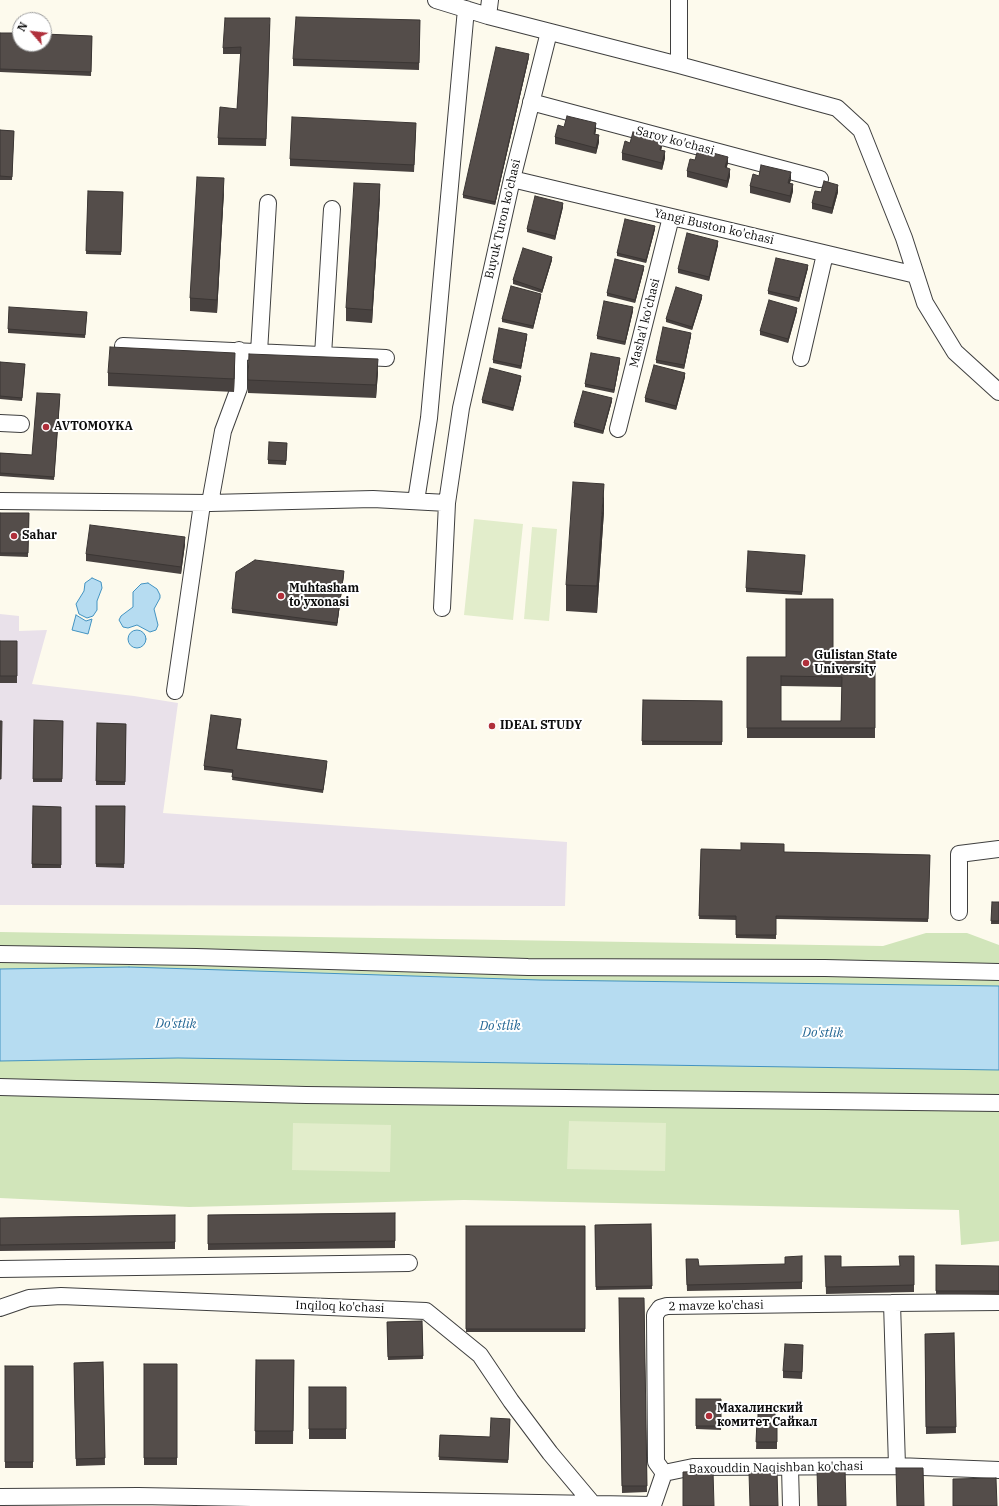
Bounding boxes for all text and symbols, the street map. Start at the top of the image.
north arrow [12,12,52,52]
text: N [14,20,31,34]
street label: Saroy ko'chasi [634,124,716,158]
street label: Buyuk Turon ko'chasi [482,158,524,280]
street label: Yangi Buston ko'chasi [653,206,775,248]
street label: Masha'l ko'chasi [627,277,663,369]
place label: AVTOMOYKA [54,420,133,434]
marker: AVTOMOYKA [41,422,51,432]
place label: Sahar [22,529,57,543]
marker: Sahar [9,531,19,541]
place label: Muhtasham to'yxonasi [289,582,359,610]
marker: Muhtasham to'yxonasi [276,591,286,601]
place label: Gulistan State University [814,649,897,677]
marker: Gulistan State University [801,658,811,668]
place label: IDEAL STUDY [500,719,582,733]
marker: IDEAL STUDY [487,721,497,731]
water label: Do'stlik [155,1016,197,1032]
water label: Do'stlik [479,1018,521,1034]
water label: Do'stlik [802,1025,844,1041]
street label: Inqiloq ko'chasi [295,1298,385,1316]
street label: 2 mavze ko'chasi [668,1298,764,1314]
place label: Махалинский комитет Сайкал [717,1402,817,1430]
marker: Махалинский комитет Сайкал [704,1411,714,1421]
street label: Baxouddin Naqishban ko'chasi [689,1459,863,1477]

